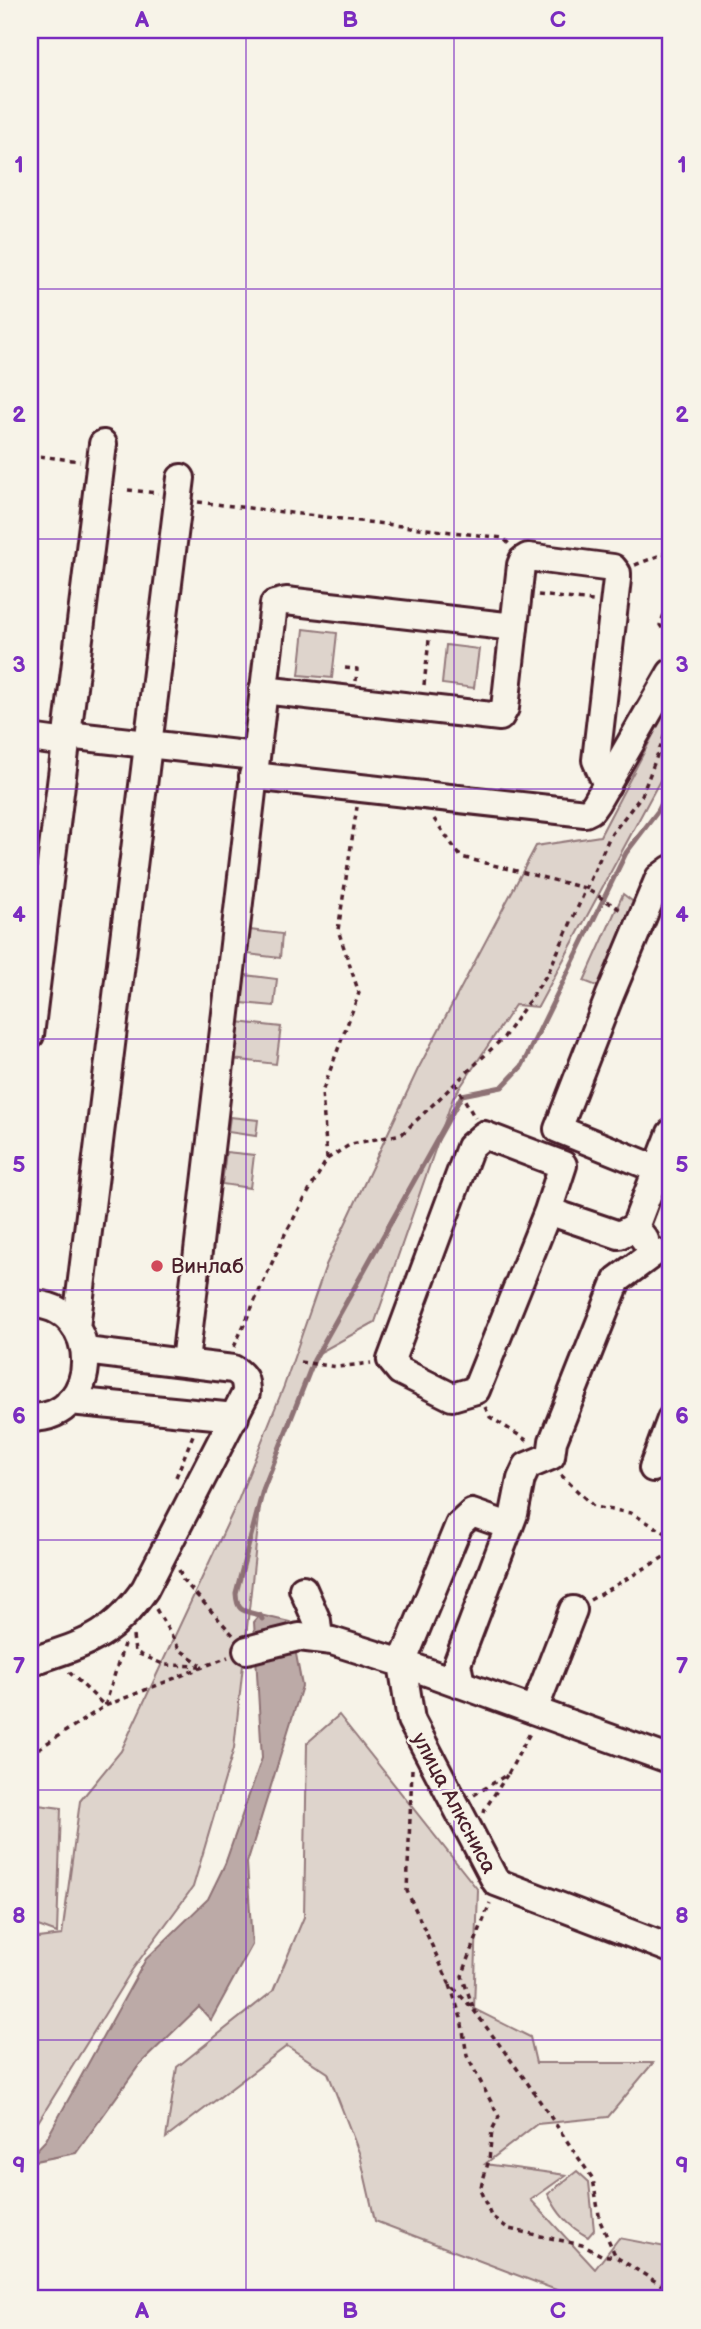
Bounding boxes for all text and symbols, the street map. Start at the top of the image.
text: A [134,6,150,34]
text: B [342,6,358,34]
text: C [550,6,566,34]
text: 1 [14,151,24,179]
text: 1 [677,151,687,179]
text: 2 [12,401,26,429]
text: 2 [675,401,689,429]
text: 3 [12,651,26,679]
text: 3 [675,651,689,679]
text: 4 [12,901,26,929]
text: 4 [675,901,689,929]
text: 5 [12,1151,26,1179]
text: 5 [675,1151,689,1179]
place label: Винлаб [171,1254,244,1279]
marker: Винлаб [149,1258,165,1274]
text: 6 [12,1402,26,1430]
text: 6 [675,1402,689,1430]
text: 7 [13,1652,26,1680]
text: 7 [676,1652,689,1680]
street label: улица Алксниса [406,1728,502,1878]
text: 8 [12,1902,26,1930]
text: 8 [675,1902,689,1930]
text: 9 [12,2152,26,2180]
text: 9 [675,2152,689,2180]
text: A [134,2297,150,2325]
text: B [342,2297,358,2325]
text: C [550,2297,566,2325]

